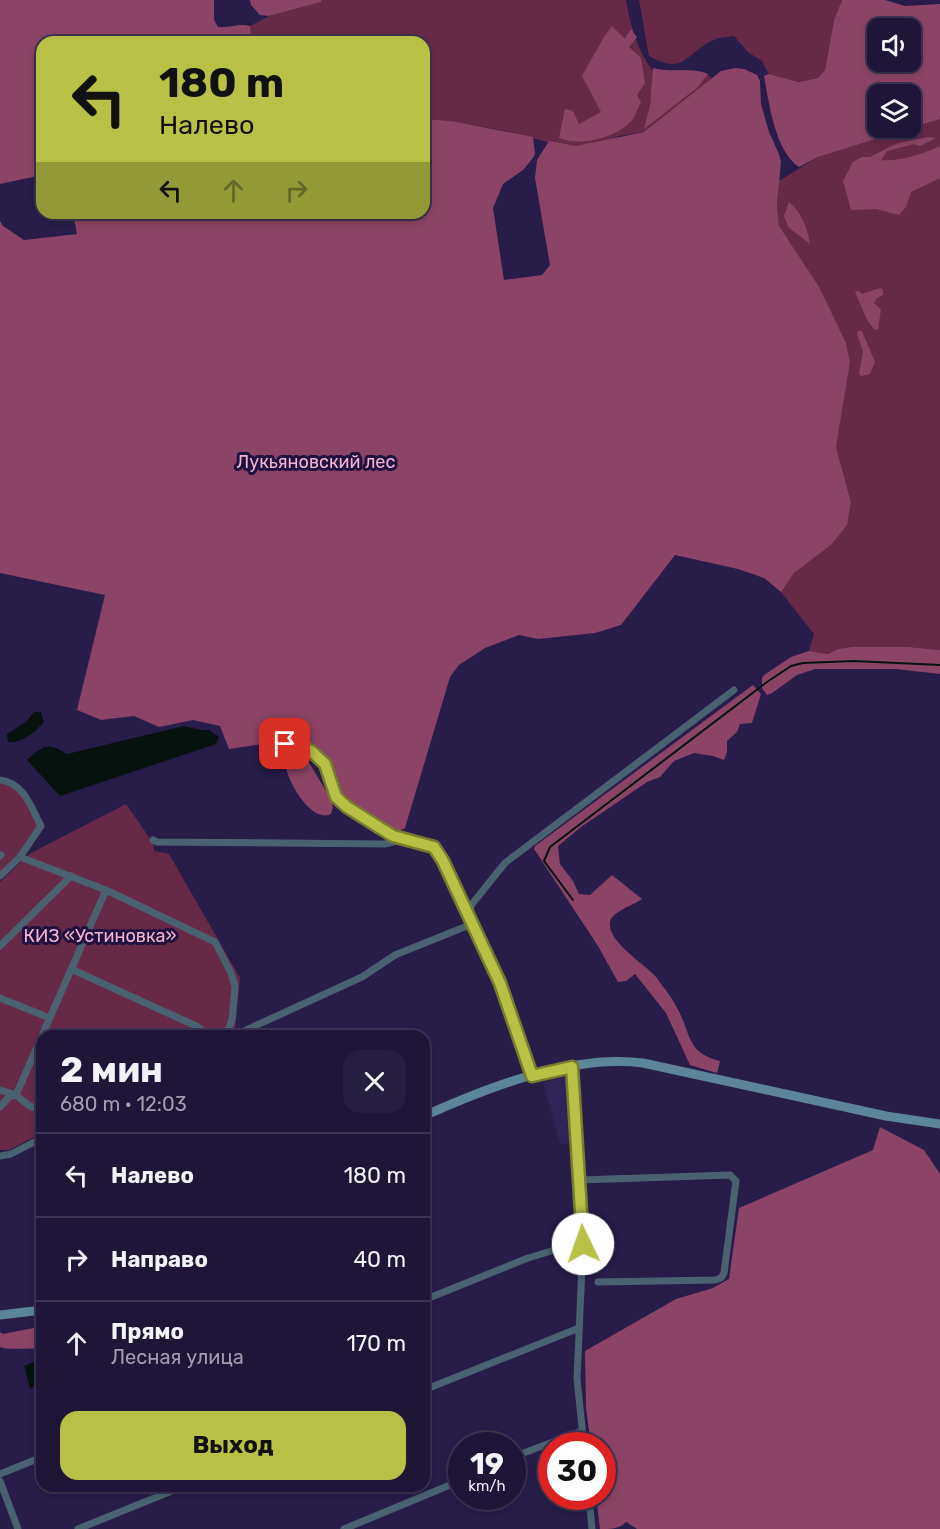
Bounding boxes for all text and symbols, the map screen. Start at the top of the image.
map controls [867,18,921,138]
button: sound [867,18,921,72]
text: 180 m [159,58,284,108]
icon: left [60,60,138,138]
button: layers [867,84,921,138]
text: Налево [159,109,255,141]
icon: left [154,174,187,207]
icon: ahead [217,174,250,207]
icon: right [280,174,313,207]
park label: Лукьяновский лес [237,451,395,473]
pin [259,718,310,769]
icon: arrive [268,727,301,760]
park label: КИЗ «Устиновка» [24,925,176,947]
text: 2 мин [60,1048,163,1091]
button: close [343,1050,406,1113]
text: 680 m · 12:03 [60,1092,187,1116]
icon: left [60,1159,93,1192]
text: Налево [111,1162,194,1189]
text: 180 m [344,1162,406,1189]
position arrow [551,1212,615,1276]
icon: right [60,1243,93,1276]
text: Направо [111,1246,208,1273]
text: 40 m [353,1246,406,1273]
text: Прямо [111,1318,184,1345]
icon: ahead [60,1327,93,1360]
text: 170 m [346,1330,406,1357]
text: Лесная улица [111,1345,244,1369]
button: Выход [60,1411,406,1480]
speed limit sign: 30 [538,1432,616,1510]
text: 19 [470,1446,504,1482]
text: km/h [468,1477,506,1495]

